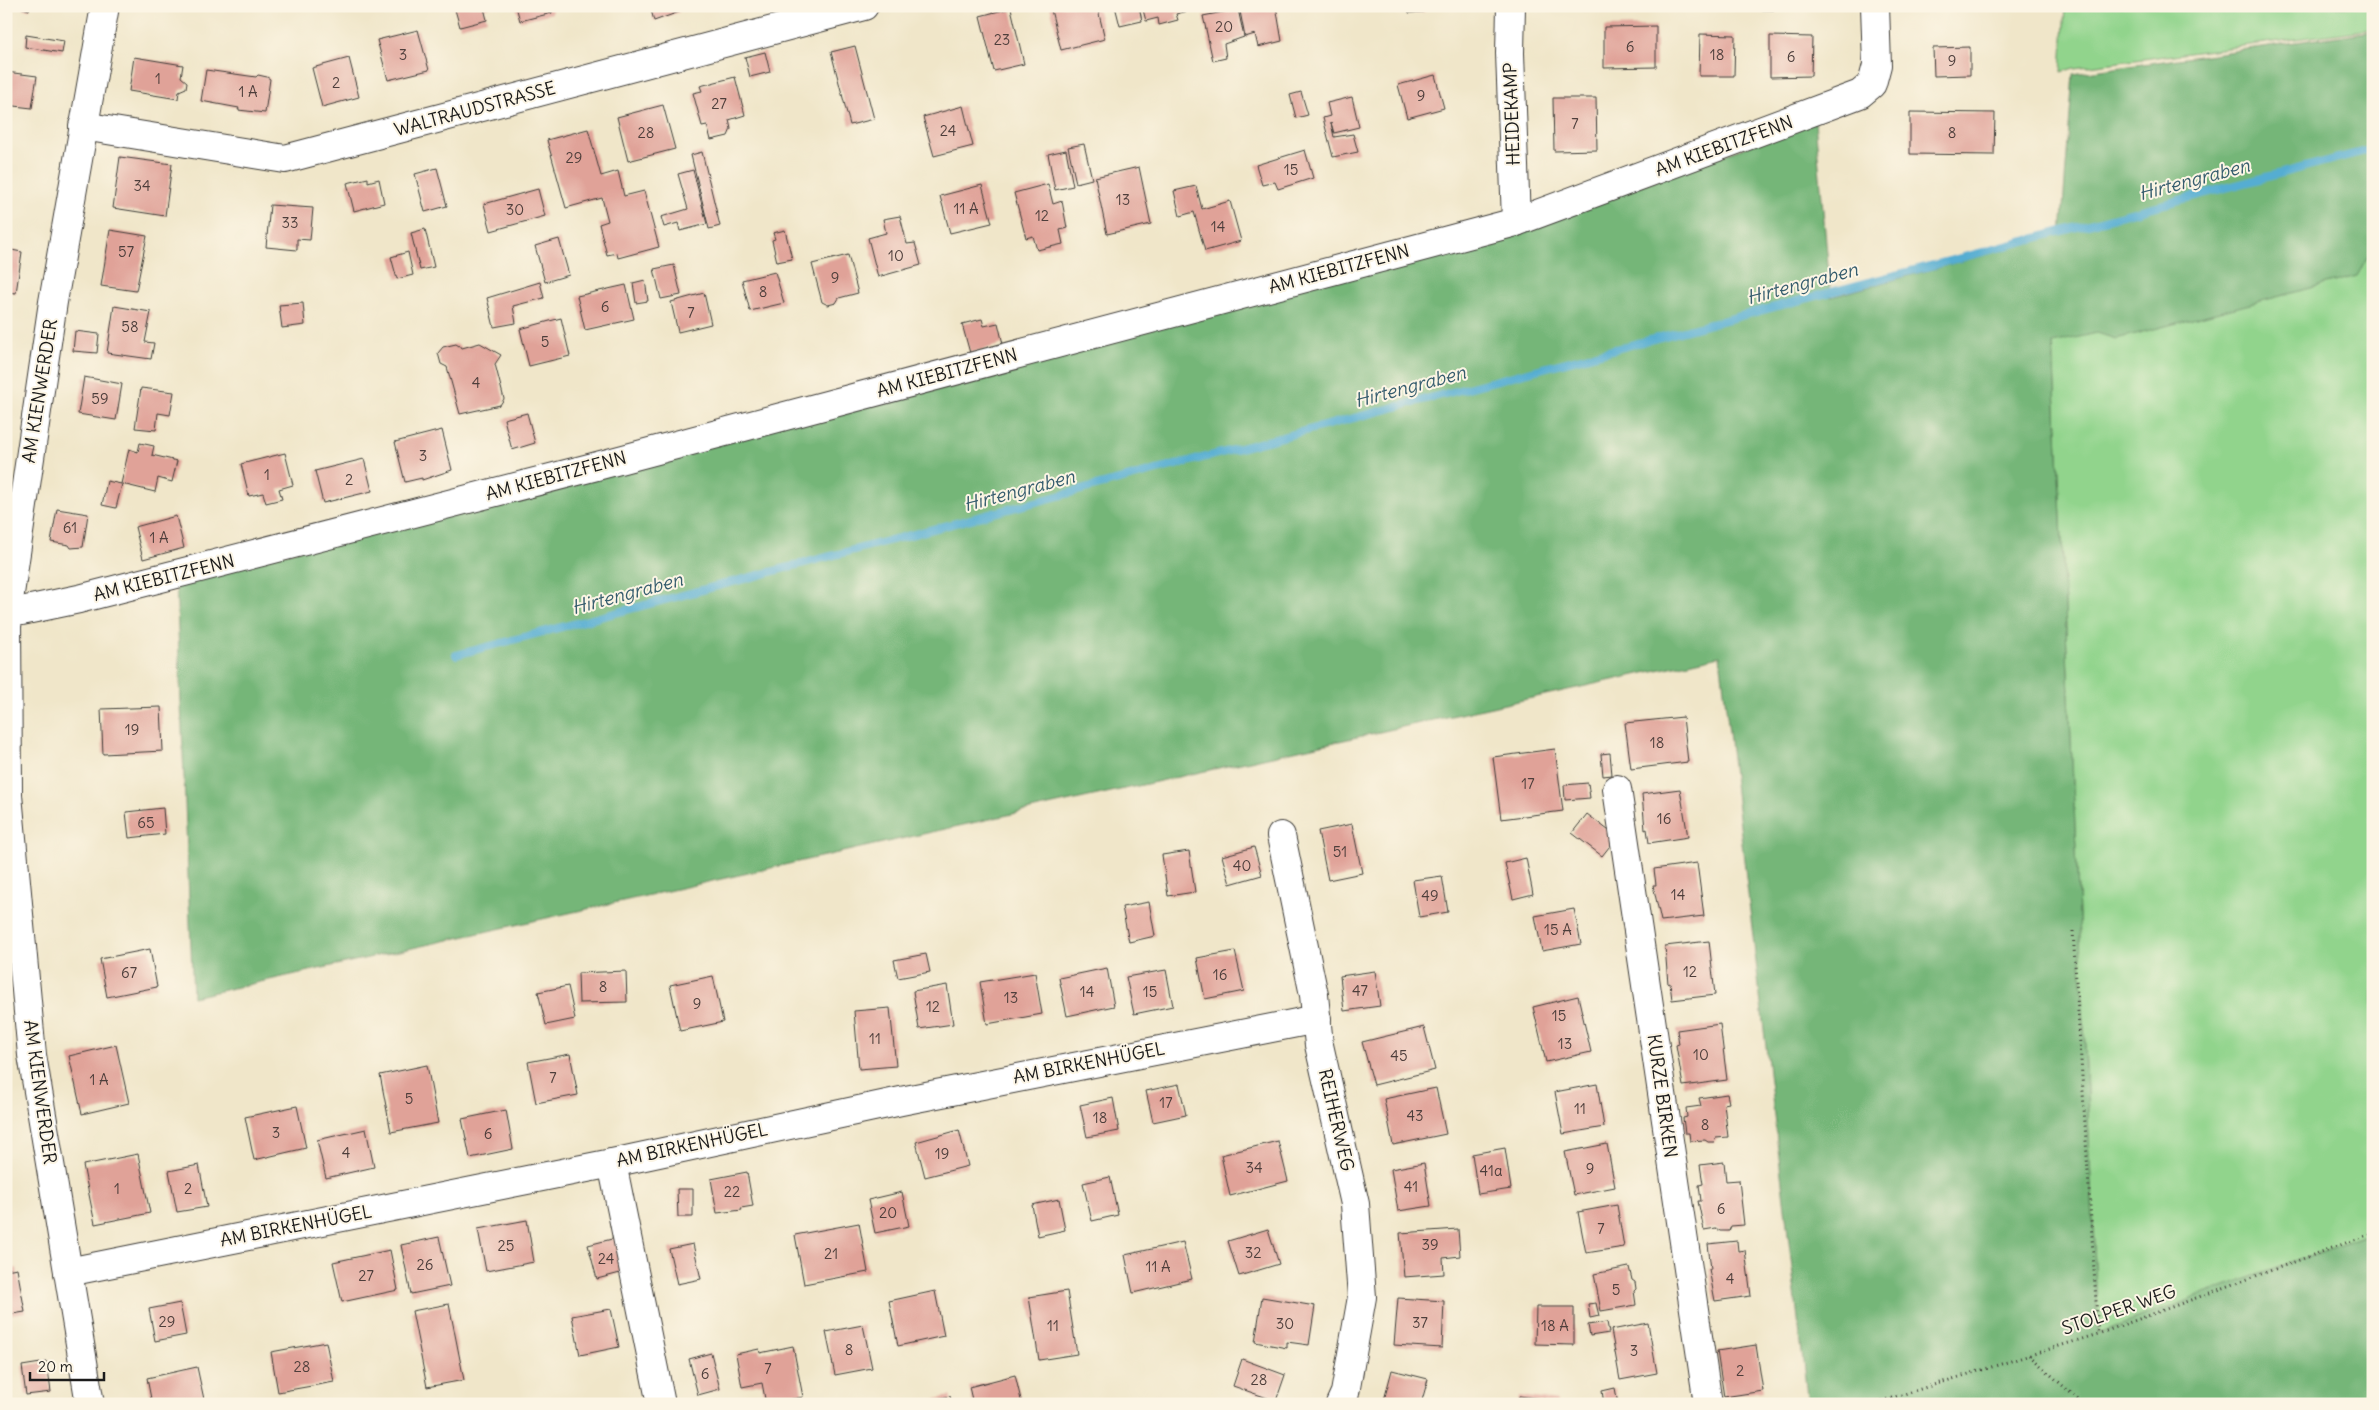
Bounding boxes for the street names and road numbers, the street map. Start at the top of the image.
street label: HEIDEKAMP [1498,62,1525,166]
street label: WALTRAUDSTRASSE [392,76,558,141]
street label: AM KIEBITZFENN [1652,110,1796,181]
street label: AM KIEBITZFENN [1266,239,1412,298]
street label: AM KIENWERDER [17,317,62,465]
street label: AM KIEBITZFENN [874,343,1020,402]
street label: AM KIEBITZFENN [483,446,629,505]
street label: AM KIEBITZFENN [91,549,237,606]
street label: AM KIENWERDER [19,1018,62,1166]
street label: KURZE BIRKEN [1642,1033,1683,1159]
street label: AM BIRKENHÜGEL [1011,1036,1167,1088]
street label: REIHERWEG [1314,1066,1359,1173]
street label: AM BIRKENHÜGEL [614,1117,770,1172]
street label: AM BIRKENHÜGEL [218,1199,374,1251]
street label: STOLPER WEG [2059,1279,2179,1340]

